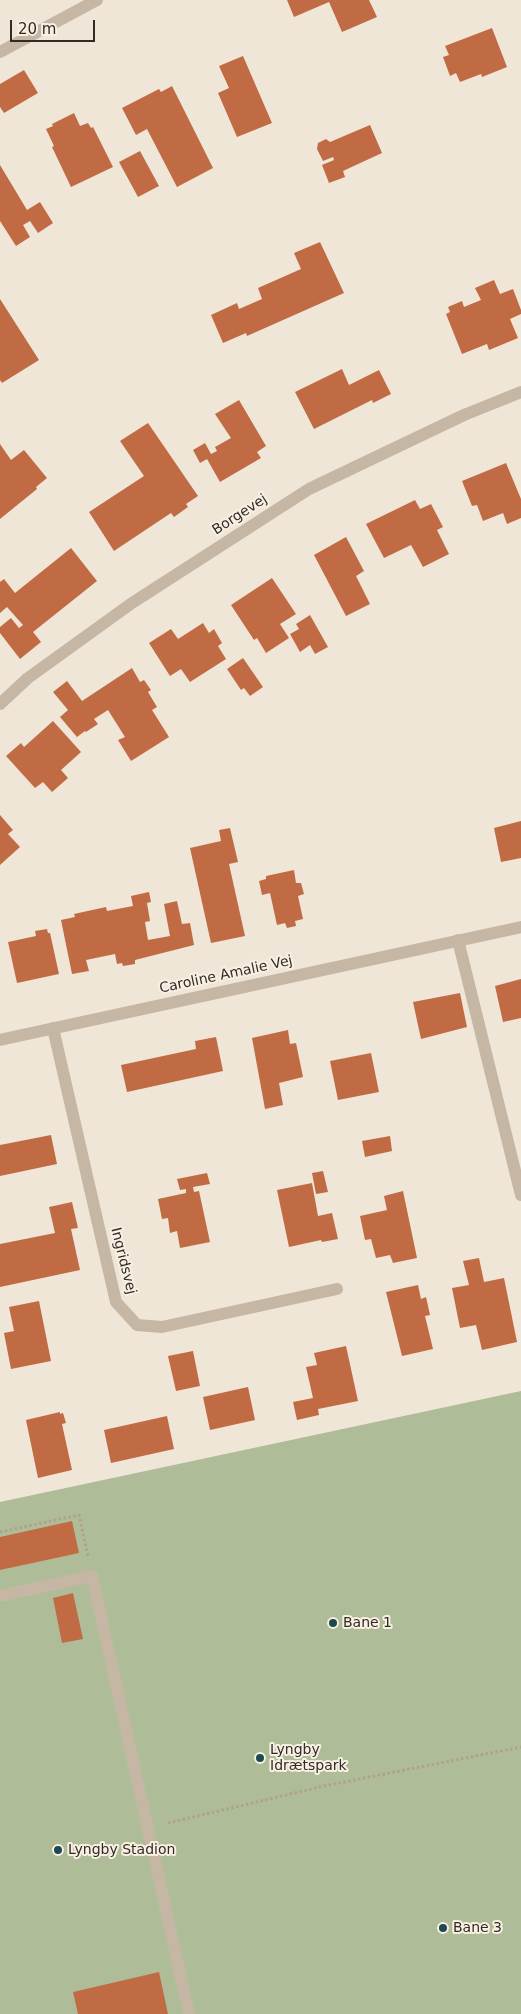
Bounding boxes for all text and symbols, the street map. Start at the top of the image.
scale bar [12,10,98,42]
text: 20 m [18,20,56,38]
street label: Borgevej [209,491,271,539]
street label: Caroline Amalie Vej [158,953,294,997]
street label: Ingridsvej [107,1226,139,1296]
place label: Bane 1 [343,1615,392,1631]
marker: Bane 1 [327,1617,339,1629]
place label: Lyngby Idrætspark [270,1742,347,1774]
marker: Lyngby Idrætspark [254,1752,266,1764]
place label: Lyngby Stadion [68,1842,175,1858]
marker: Lyngby Stadion [52,1844,64,1856]
place label: Bane 3 [453,1920,502,1936]
marker: Bane 3 [437,1922,449,1934]

